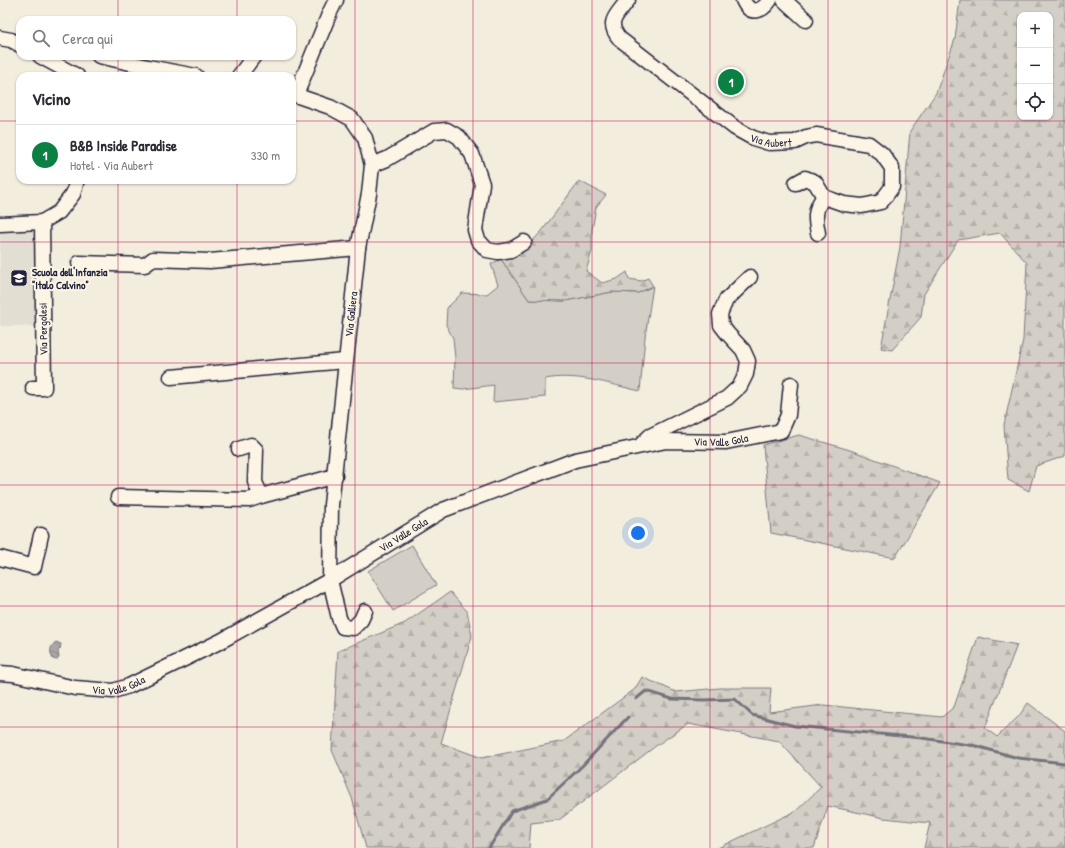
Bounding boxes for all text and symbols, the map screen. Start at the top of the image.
map controls [1017,12,1053,120]
button: + [1017,12,1053,48]
search box [16,16,296,60]
icon: search [30,27,52,49]
text: Cerca qui [62,28,113,49]
button: − [1017,48,1053,84]
pin: 1 [718,67,744,97]
button: locate [1017,84,1053,120]
text: Vicino [32,87,70,110]
street label: Via Aubert [748,130,792,150]
text: B&B Inside Paradise [70,135,177,156]
text: 1 [43,146,47,164]
text: 330 m [251,146,280,164]
text: Hotel · Via Aubert [70,156,153,174]
place label: Scuola dell'Infanzia "Italo Calvino" [32,265,108,292]
school or university icon: Scuola dell'Infanzia "Italo Calvino" [9,268,29,288]
street label: Via Galliera [342,290,360,337]
street label: Via Pergolesi [36,303,50,355]
street label: Via Valle Gola [694,431,750,449]
street label: Via Valle Gola [376,514,431,555]
your location [628,523,648,543]
street label: Via Valle Gola [91,672,148,698]

